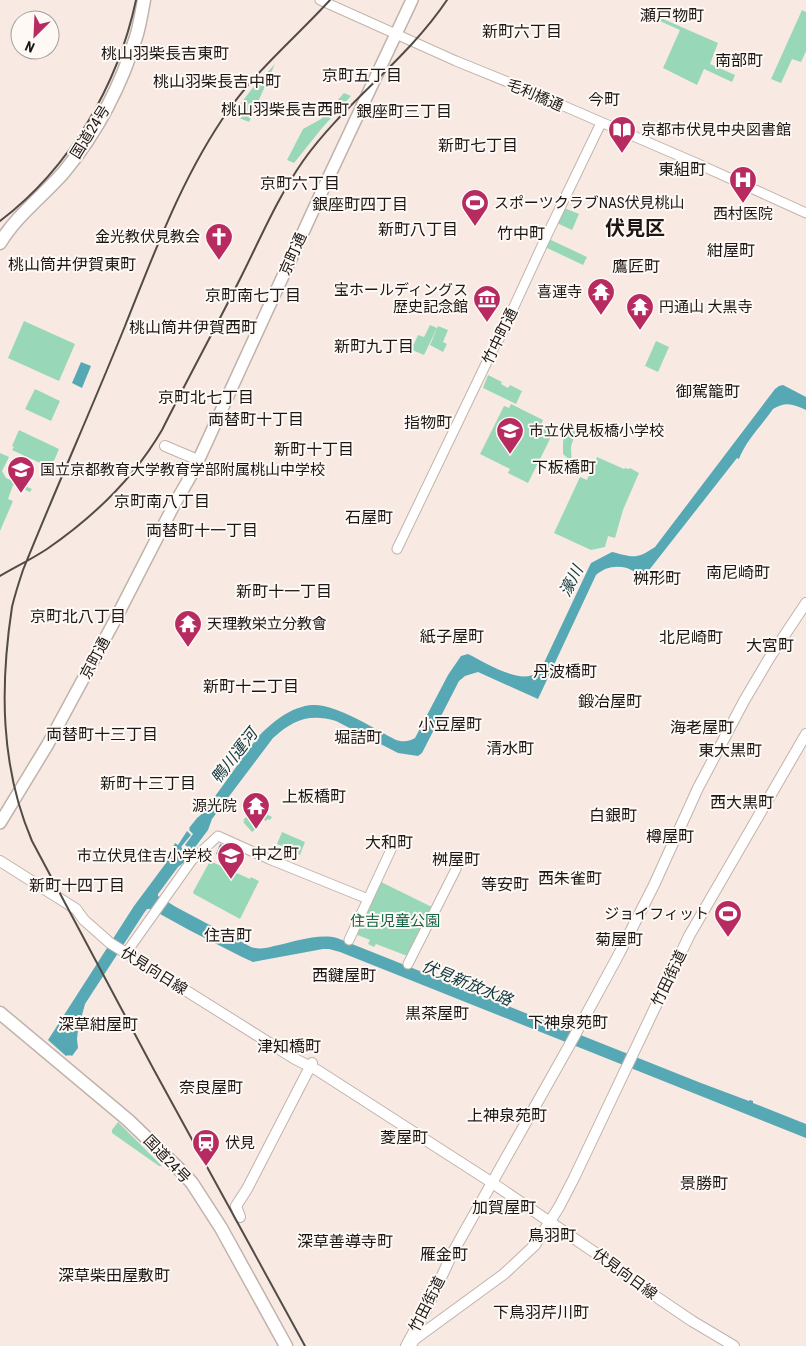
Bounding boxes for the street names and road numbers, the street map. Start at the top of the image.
street label: 毛利橋通 [504,75,566,115]
street label: 国道24号 [67,102,113,162]
street label: 京町通 [276,230,310,278]
street label: 竹中町通 [479,305,521,367]
street label: 京町通 [76,634,114,682]
street label: 伏見向日線 [117,943,191,999]
street label: 竹田街道 [648,947,690,1009]
street label: 国道24号 [140,1131,194,1187]
street label: 伏見向日線 [589,1245,661,1303]
street label: 竹田街道 [405,1273,449,1335]

